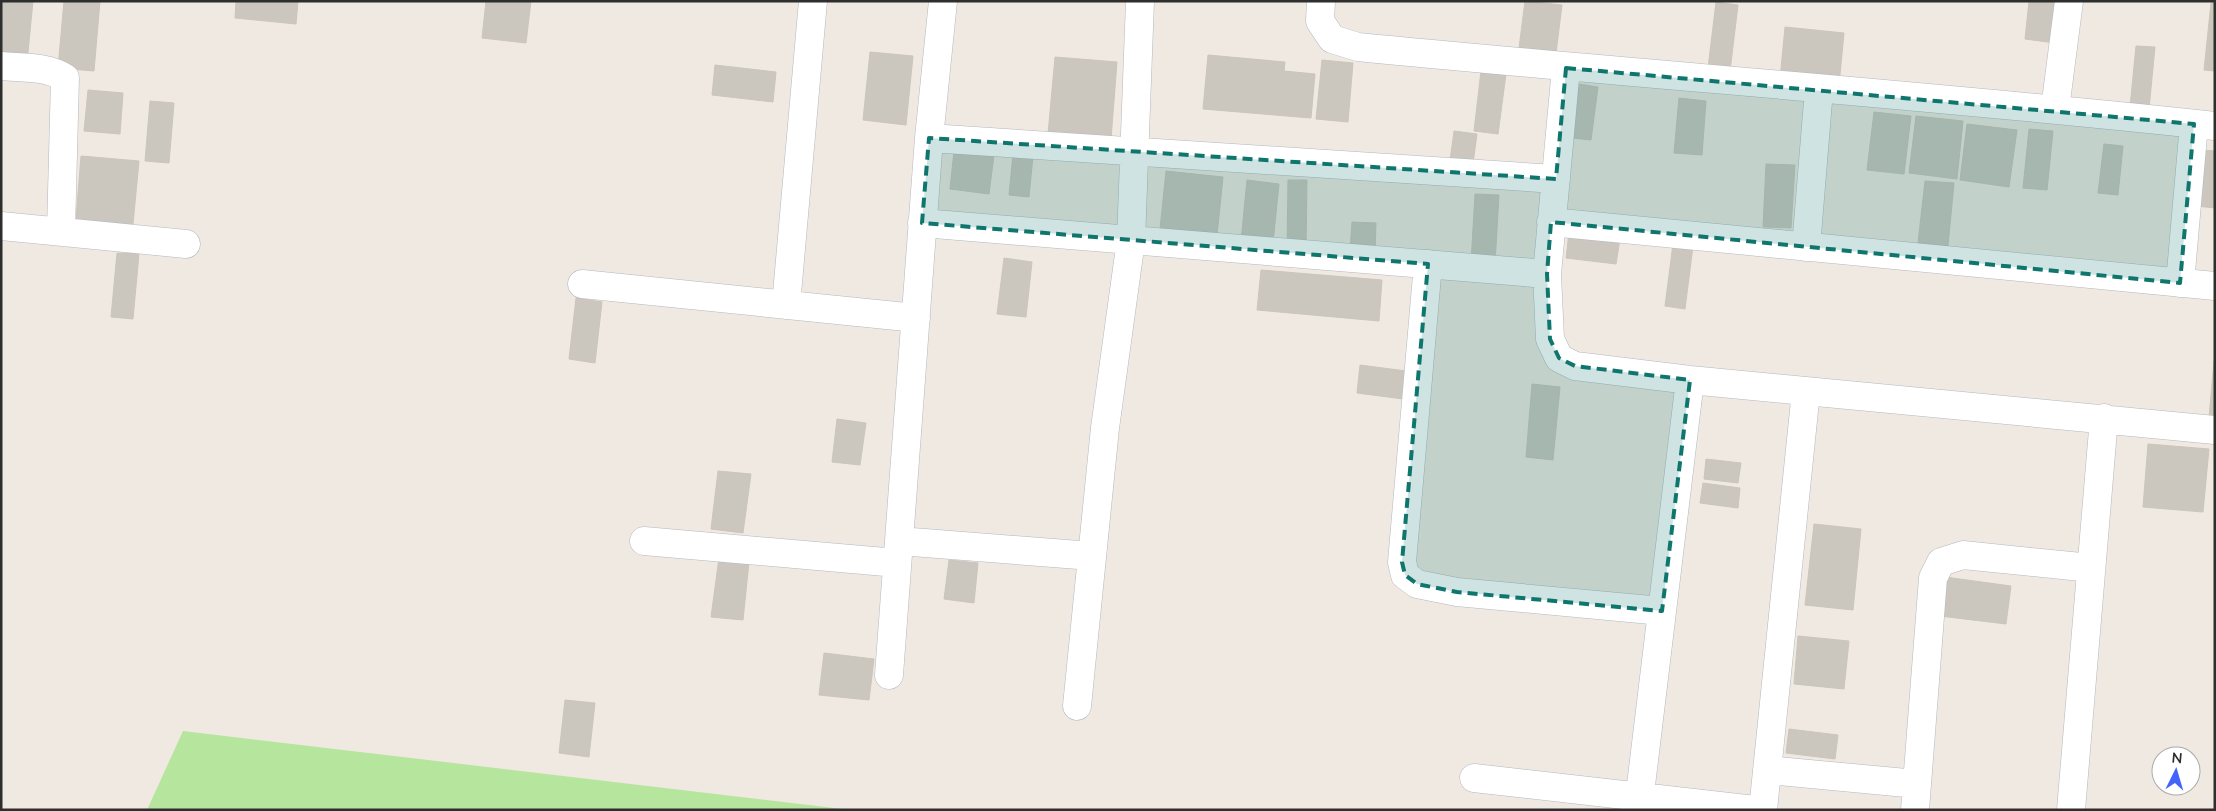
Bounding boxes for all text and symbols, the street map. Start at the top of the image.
north arrow [2151,746,2201,796]
text: N [2171,749,2183,766]

